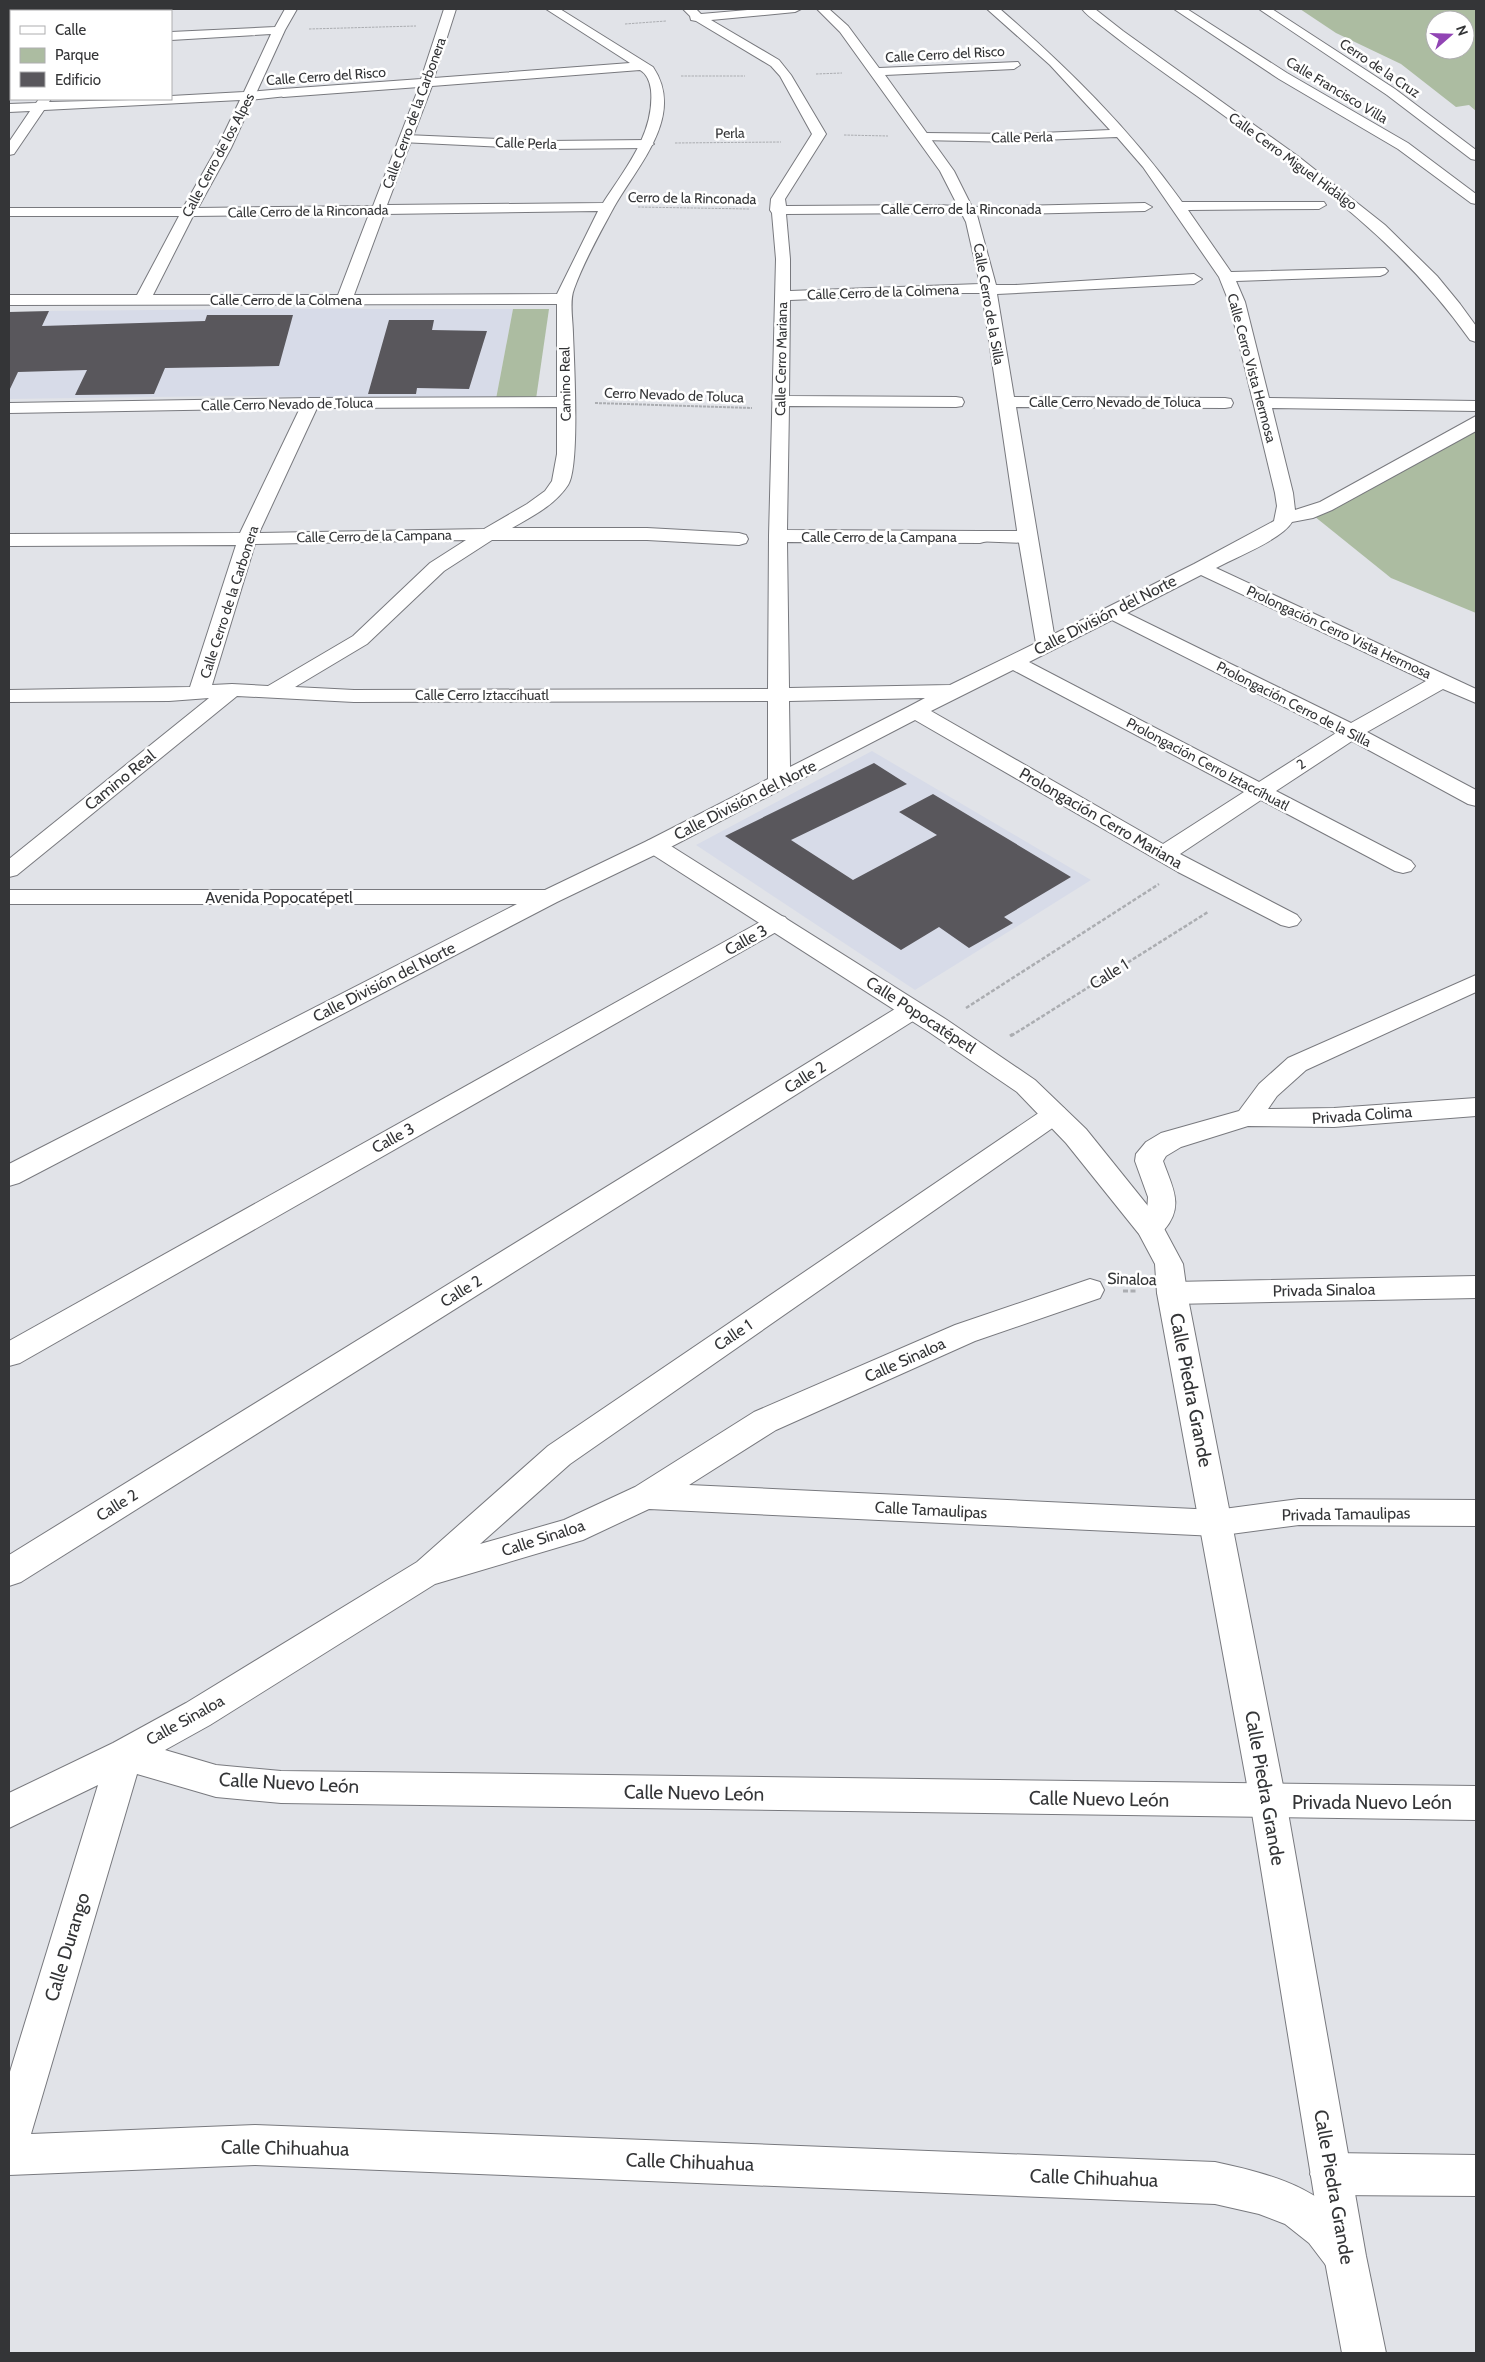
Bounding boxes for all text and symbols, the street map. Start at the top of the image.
legend [10,10,172,100]
north arrow [1425,10,1475,60]
text: Calle [55,21,86,39]
text: N [1452,23,1472,38]
street label: Cerro de la Cruz [1336,34,1424,102]
street label: Calle Cerro de la Carbonera [378,35,450,191]
street label: Calle Cerro del Risco [885,42,1006,66]
text: Parque [55,46,99,64]
street label: Calle Francisco Villa [1283,53,1391,128]
street label: Calle Cerro del Risco [266,63,387,89]
text: Edificio [55,71,101,89]
street label: Calle Cerro de los Alpes [178,90,258,220]
street label: Calle Cerro Miguel Hidalgo [1225,108,1361,214]
street label: Perla [715,124,745,142]
street label: Calle Perla [991,127,1053,147]
street label: Calle Perla [495,133,557,153]
street label: Cerro de la Rinconada [628,188,757,208]
street label: Calle Cerro de la Rinconada [881,200,1042,218]
street label: Calle Cerro de la Rinconada [227,201,389,221]
street label: Calle Cerro de la Silla [969,242,1009,366]
street label: Calle Cerro de la Colmena [807,280,960,304]
street label: Calle Cerro de la Colmena [210,291,362,309]
street label: Calle Cerro Vista Hermosa [1223,291,1281,445]
street label: Calle Cerro Mariana [771,302,791,416]
street label: Camino Real [555,346,575,421]
street label: Cerro Nevado de Toluca [604,384,744,406]
street label: Calle Cerro Nevado de Toluca [201,393,373,415]
street label: Calle Cerro Nevado de Toluca [1029,393,1201,411]
street label: Calle Cerro de la Carbonera [196,523,262,681]
street label: Calle Cerro de la Campana [296,526,452,546]
street label: Calle Cerro de la Campana [801,528,957,546]
street label: Calle División del Norte [1031,571,1179,659]
street label: Prolongación Cerro Vista Hermosa [1244,581,1434,683]
street label: Prolongación Cerro de la Silla [1214,657,1375,751]
street label: Calle Cerro Iztaccíhuatl [415,686,550,704]
street label: Prolongación Cerro Iztaccíhuatl [1123,713,1293,815]
street label: Camino Real [81,746,159,814]
street label: 2 [1293,754,1309,774]
street label: Calle División del Norte [671,756,819,844]
street label: Prolongación Cerro Mariana [1016,763,1186,873]
street label: Avenida Popocatépetl [205,888,353,907]
street label: Calle 3 [722,921,770,959]
street label: Calle División del Norte [310,938,458,1026]
street label: Calle 1 [1086,955,1132,993]
street label: Calle Popocatépetl [863,972,980,1058]
street label: Calle 2 [781,1057,829,1097]
street label: Privada Colima [1311,1102,1413,1128]
street label: Calle 3 [369,1119,417,1157]
street label: Sinaloa [1107,1269,1157,1289]
street label: Calle 2 [437,1271,485,1311]
street label: Privada Sinaloa [1273,1280,1376,1300]
street label: Calle Piedra Grande [1165,1311,1217,1469]
street label: Calle 1 [710,1315,756,1355]
street label: Calle Sinaloa [862,1334,949,1386]
street label: Calle 2 [93,1485,141,1525]
street label: Calle Tamaulipas [874,1498,988,1522]
street label: Privada Tamaulipas [1281,1503,1411,1525]
street label: Calle Sinaloa [499,1516,587,1560]
street label: Calle Sinaloa [143,1691,228,1749]
street label: Calle Piedra Grande [1240,1709,1290,1867]
street label: Calle Nuevo León [218,1768,360,1798]
street label: Calle Nuevo León [624,1780,764,1806]
street label: Calle Nuevo León [1029,1786,1169,1812]
street label: Privada Nuevo León [1292,1791,1452,1814]
street label: Calle Durango [39,1890,95,2004]
street label: Calle Piedra Grande [1309,2108,1359,2266]
street label: Calle Chihuahua [221,2135,349,2161]
street label: Calle Chihuahua [625,2148,755,2176]
street label: Calle Chihuahua [1029,2164,1159,2192]

